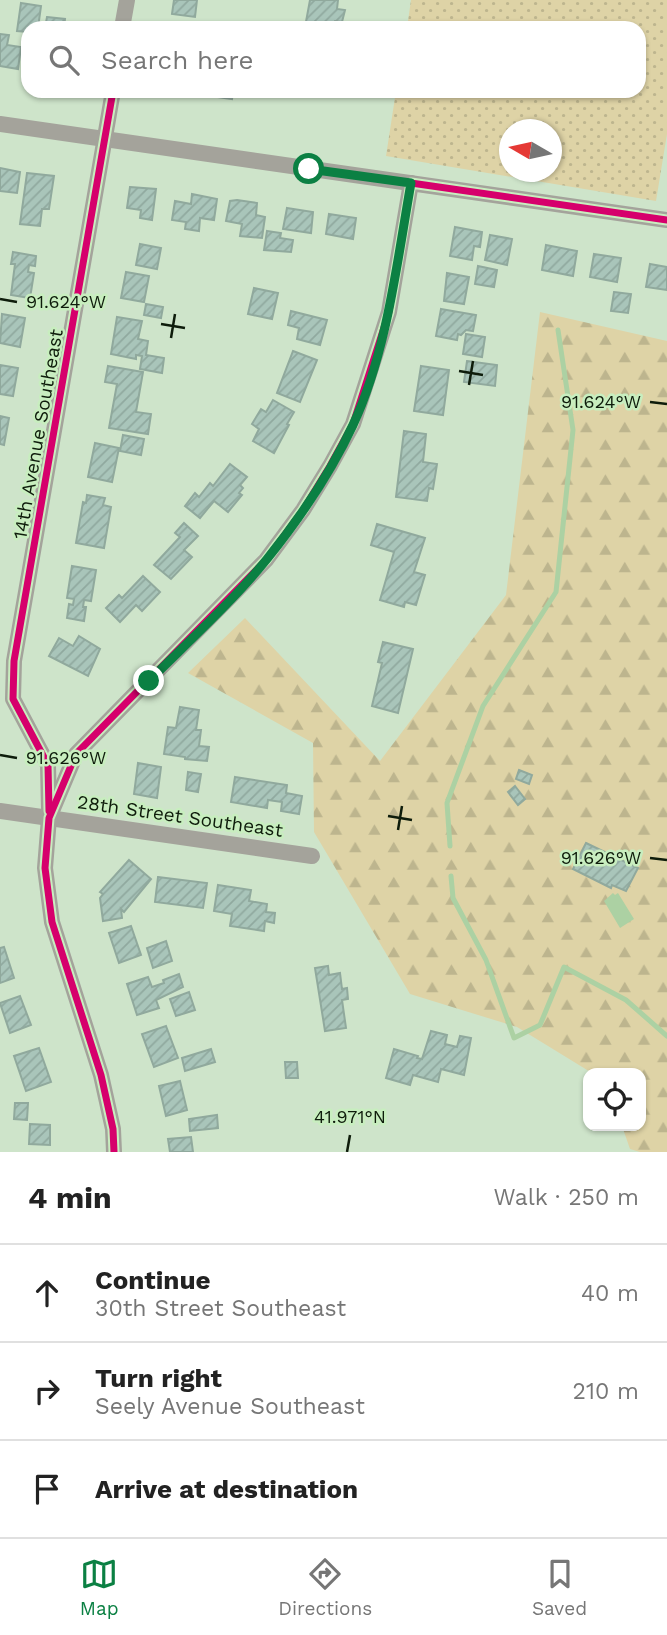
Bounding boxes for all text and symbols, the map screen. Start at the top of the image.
search box [21,21,646,98]
icon: search [45,41,83,79]
text: Search here [101,45,253,75]
north arrow [499,119,562,182]
route start [293,153,324,184]
text: 91.624°W [26,291,106,312]
street label: 14th Avenue Southeast [8,327,68,541]
text: 91.624°W [561,391,641,412]
route end [133,665,164,696]
text: 91.626°W [26,747,106,768]
street label: 28th Street Southeast [76,790,284,842]
text: 91.626°W [561,847,641,868]
map controls [583,1068,646,1131]
button: locate [583,1068,646,1131]
text: 41.971°N [314,1106,386,1127]
text: 4 min [28,1180,112,1215]
text: Walk · 250 m [493,1184,639,1211]
text: Continue [95,1265,211,1295]
icon: ahead [28,1274,66,1312]
text: 40 m [581,1280,639,1307]
text: 30th Street Southeast [95,1295,346,1322]
text: Turn right [95,1363,222,1393]
icon: right [28,1372,66,1410]
text: 210 m [573,1378,639,1405]
text: Seely Avenue Southeast [95,1393,365,1420]
icon: arrive [28,1470,66,1508]
text: Arrive at destination [95,1474,358,1504]
tab: Map [80,1555,119,1620]
tab: Directions [278,1555,372,1620]
tab: Saved [532,1555,587,1620]

